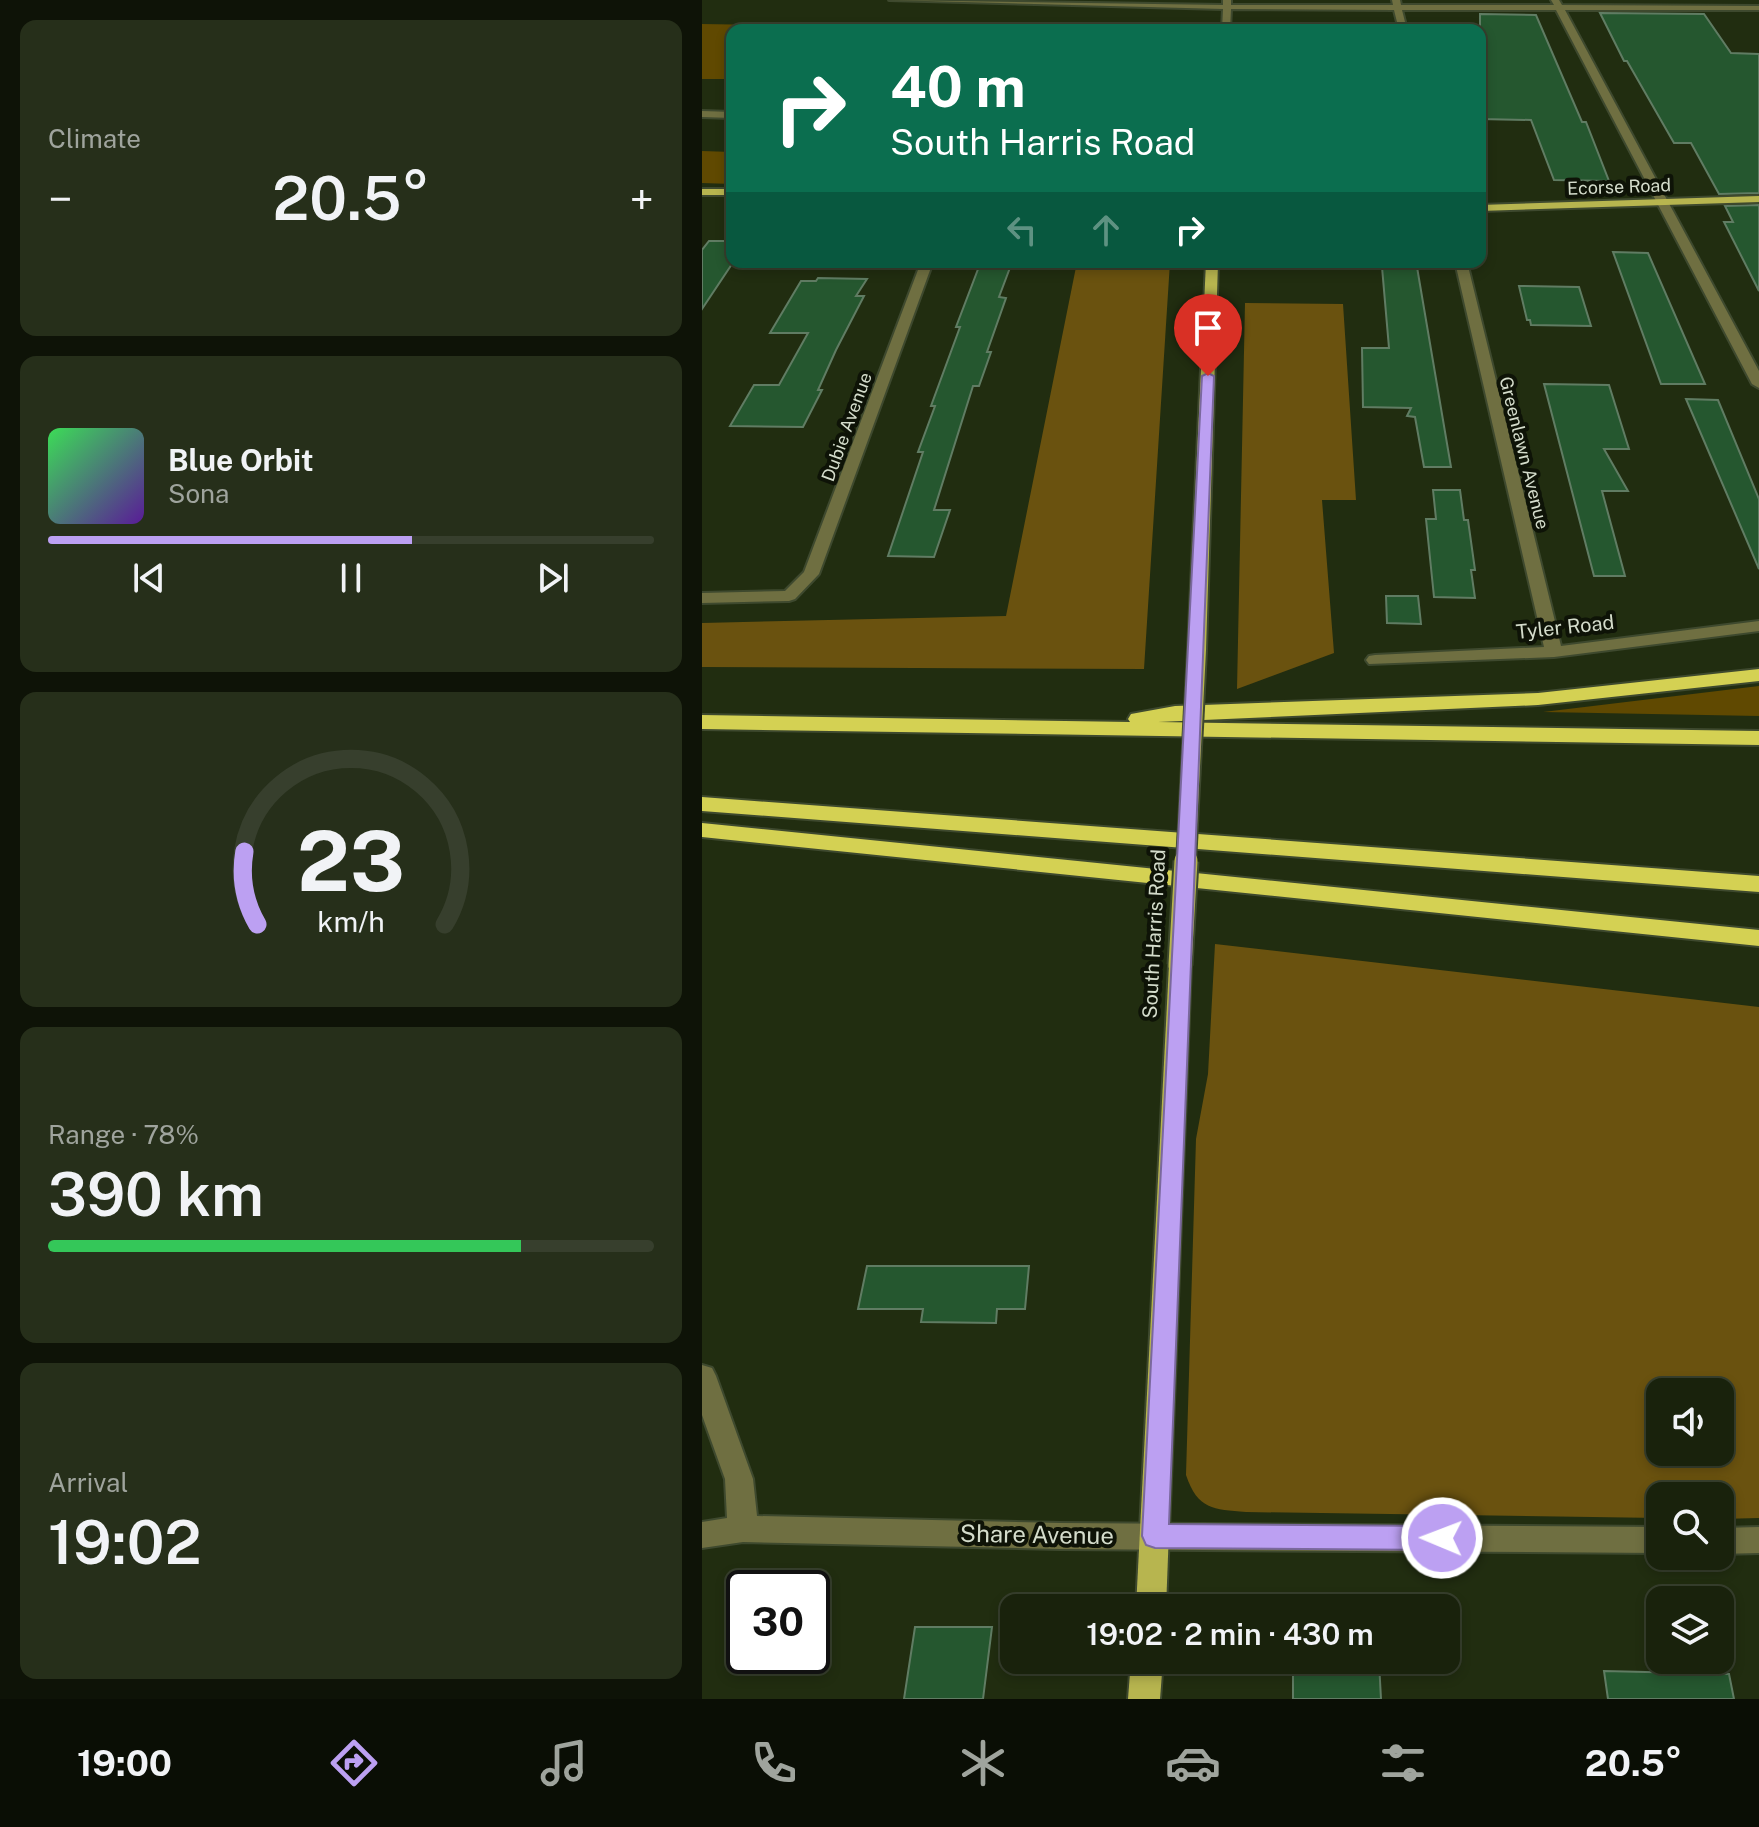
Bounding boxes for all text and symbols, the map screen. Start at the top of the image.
text: 40 m [890,54,1026,120]
icon: right [758,56,862,160]
text: South Harris Road [890,121,1195,163]
text: Climate [48,123,141,154]
text: 20.5° [272,163,430,234]
text: − [48,173,72,225]
text: + [630,173,654,225]
street label: Ecorse Road [1567,174,1671,199]
icon: left [1000,208,1044,252]
icon: ahead [1084,208,1128,252]
icon: right [1168,208,1212,252]
pin [1174,294,1242,376]
icon: arrive [1186,306,1230,350]
street label: Dubie Avenue [817,369,876,484]
street label: Greenlawn Avenue [1495,374,1554,531]
text: Blue Orbit [168,442,314,478]
text: Sona [168,478,229,509]
icon: previous [127,556,171,600]
icon: pause [329,556,373,600]
icon: next [531,556,575,600]
street label: Tyler Road [1515,610,1615,644]
text: 23 [297,812,405,910]
street label: South Harris Road [1138,849,1170,1019]
text: km/h [317,906,385,939]
text: Range · 78% [48,1119,199,1150]
text: 390 km [48,1159,264,1230]
map controls [1646,1378,1734,1674]
button: sound [1646,1378,1734,1466]
text: Arrival [48,1467,128,1498]
button: search [1646,1482,1734,1570]
position arrow [1400,1496,1484,1580]
text: 19:02 [48,1507,201,1578]
street label: Share Avenue [960,1519,1114,1549]
speed limit sign: 30 [726,1570,830,1674]
button: layers [1646,1586,1734,1674]
text: 19:02 · 2 min · 430 m [1086,1616,1374,1652]
icon: directions [326,1735,382,1791]
icon: music [536,1735,592,1791]
icon: phone [746,1735,802,1791]
icon: climate [955,1735,1011,1791]
icon: car [1165,1735,1221,1791]
icon: filters [1375,1735,1431,1791]
text: 19:00 [77,1742,172,1784]
text: 20.5° [1585,1742,1682,1784]

